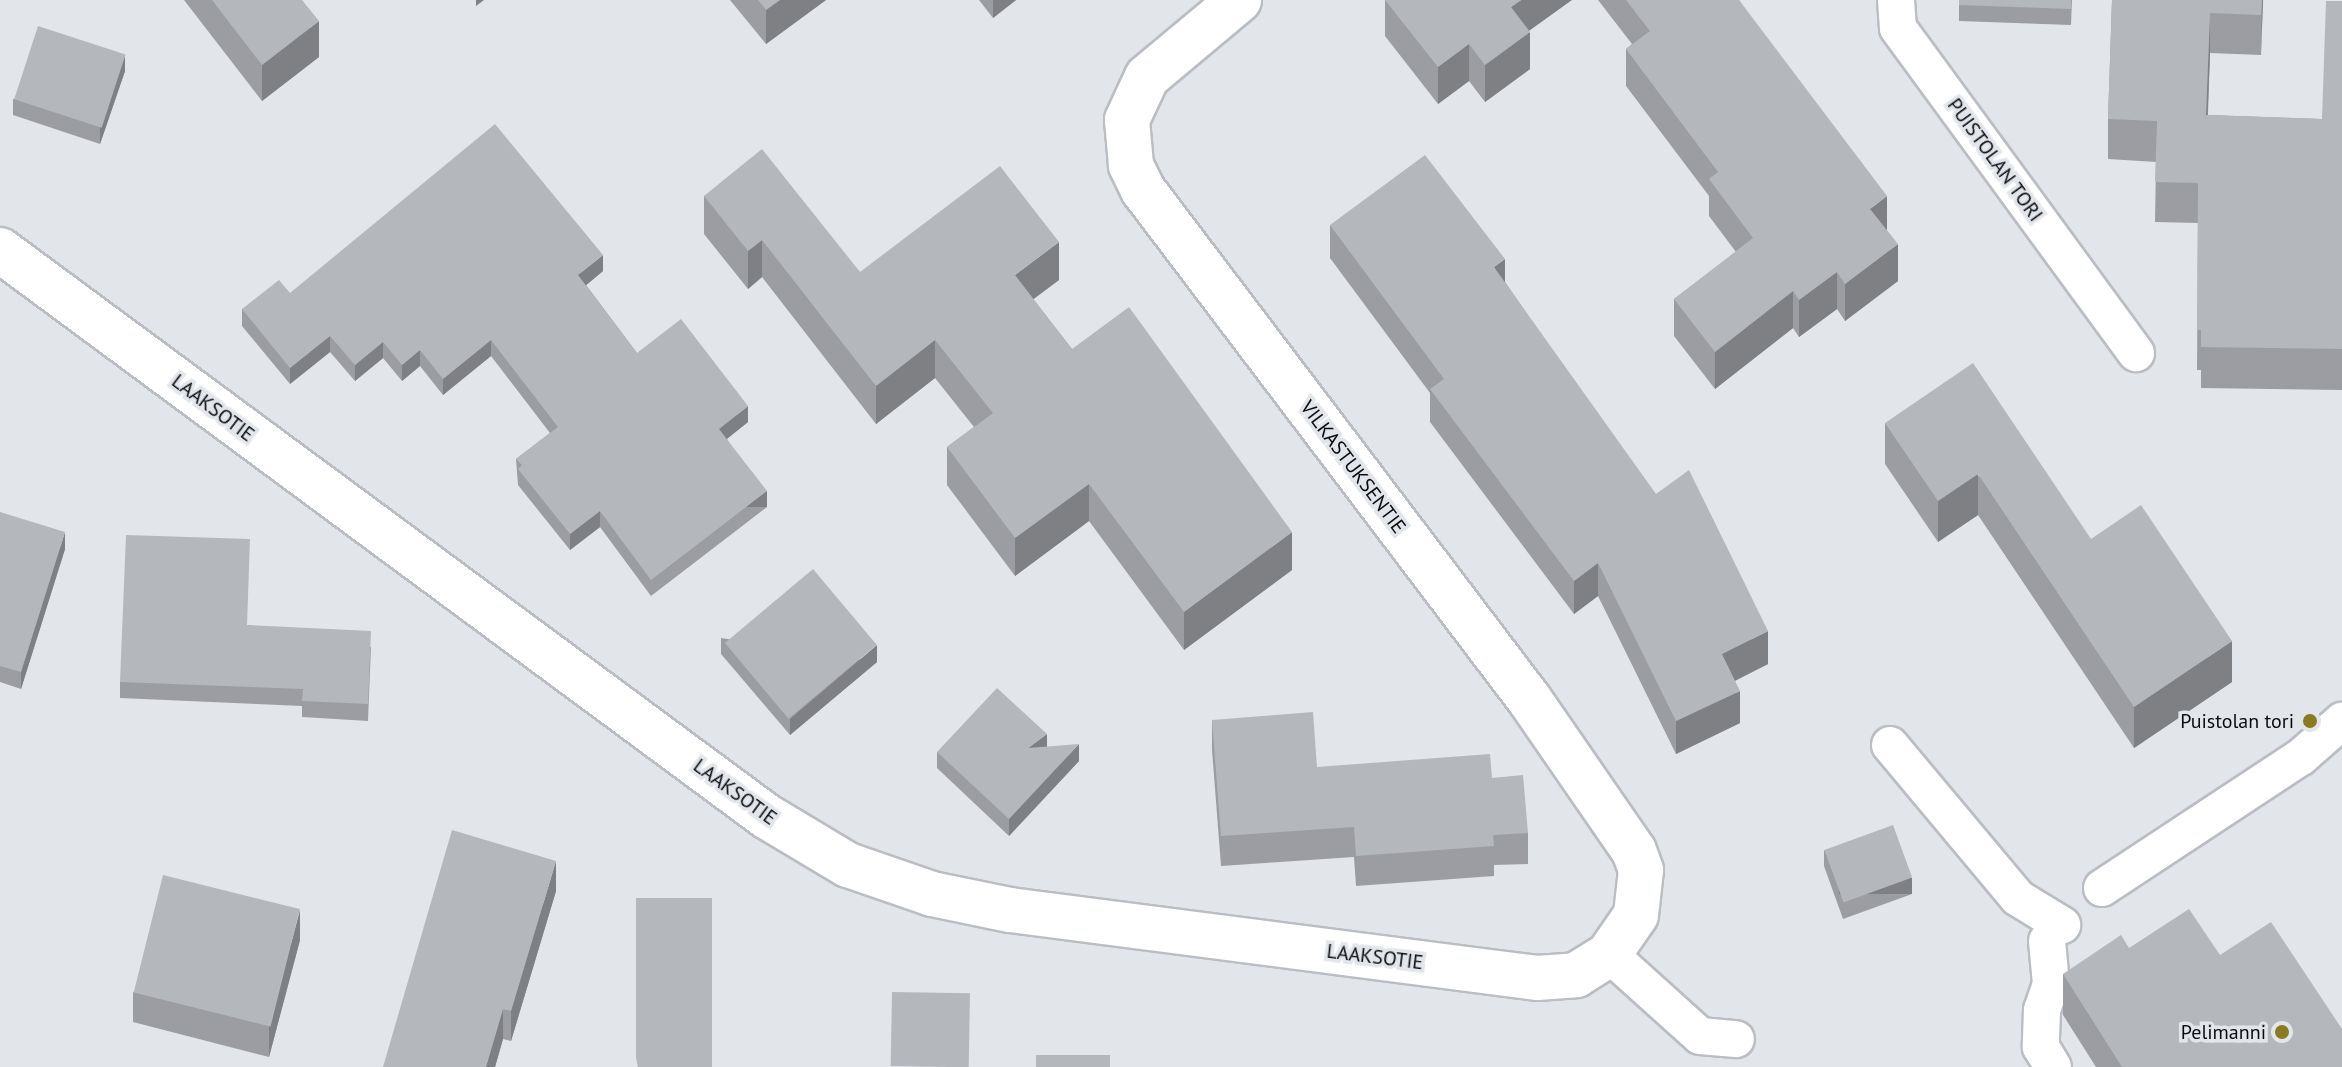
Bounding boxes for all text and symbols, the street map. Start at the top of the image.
street label: PUISTOLAN TORI [1942,93,2048,227]
street label: LAAKSOTIE [167,369,259,447]
street label: VILKASTUKSENTIE [1295,396,1411,538]
place label: Puistolan tori [2180,709,2294,733]
marker: Puistolan tori [2301,712,2319,730]
street label: LAAKSOTIE [689,754,781,830]
street label: LAAKSOTIE [1325,939,1425,975]
place label: Pelimanni [2181,1020,2266,1044]
marker: Pelimanni [2273,1023,2291,1041]

